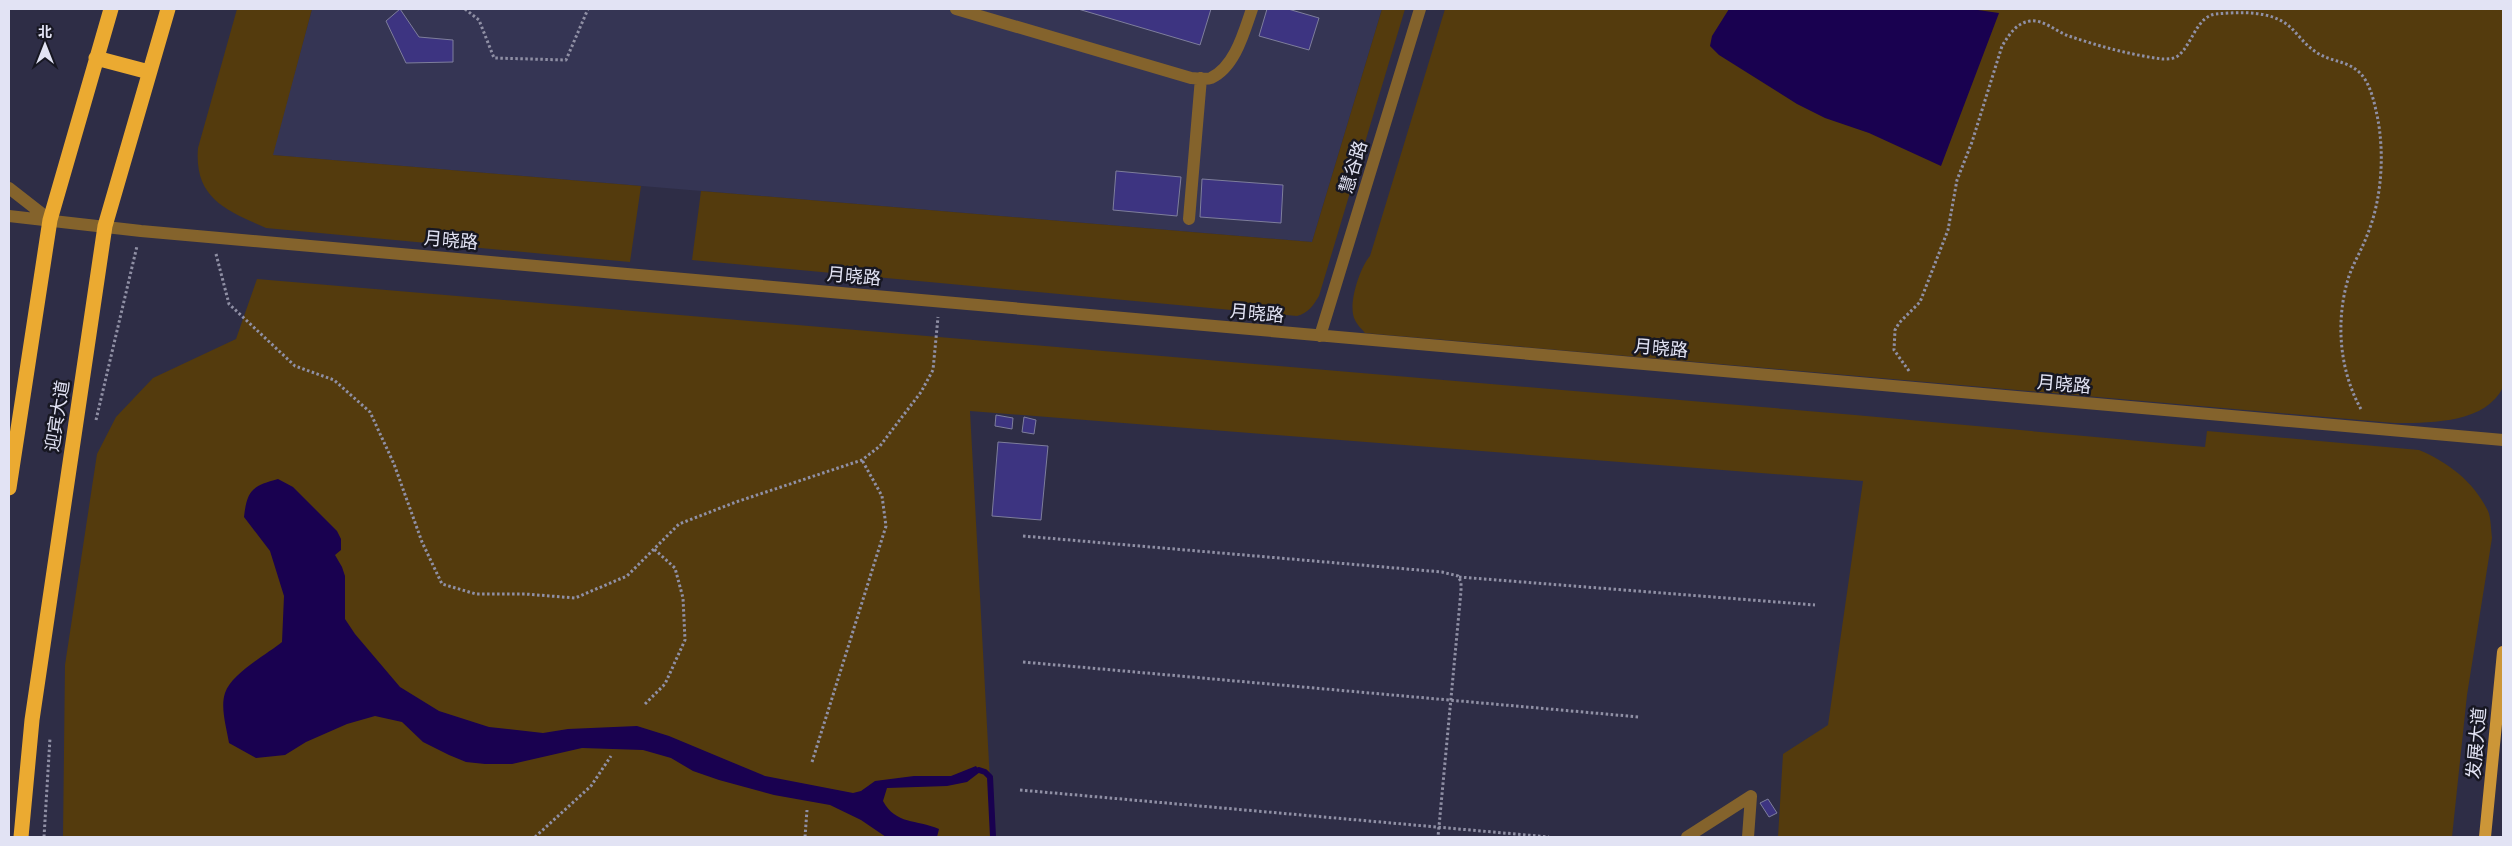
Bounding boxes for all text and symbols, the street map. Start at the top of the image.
north arrow [20,20,70,70]
text: 北 [38,24,52,40]
street label: 慧谷路 [1335,138,1371,196]
street label: 月晓路 [423,227,479,253]
street label: 月晓路 [826,263,882,289]
street label: 月晓路 [1229,300,1285,326]
street label: 月晓路 [1633,335,1689,361]
street label: 月晓路 [2036,371,2092,397]
street label: 迎宾大道 [41,379,73,453]
street label: 发展大道 [2462,706,2490,780]

